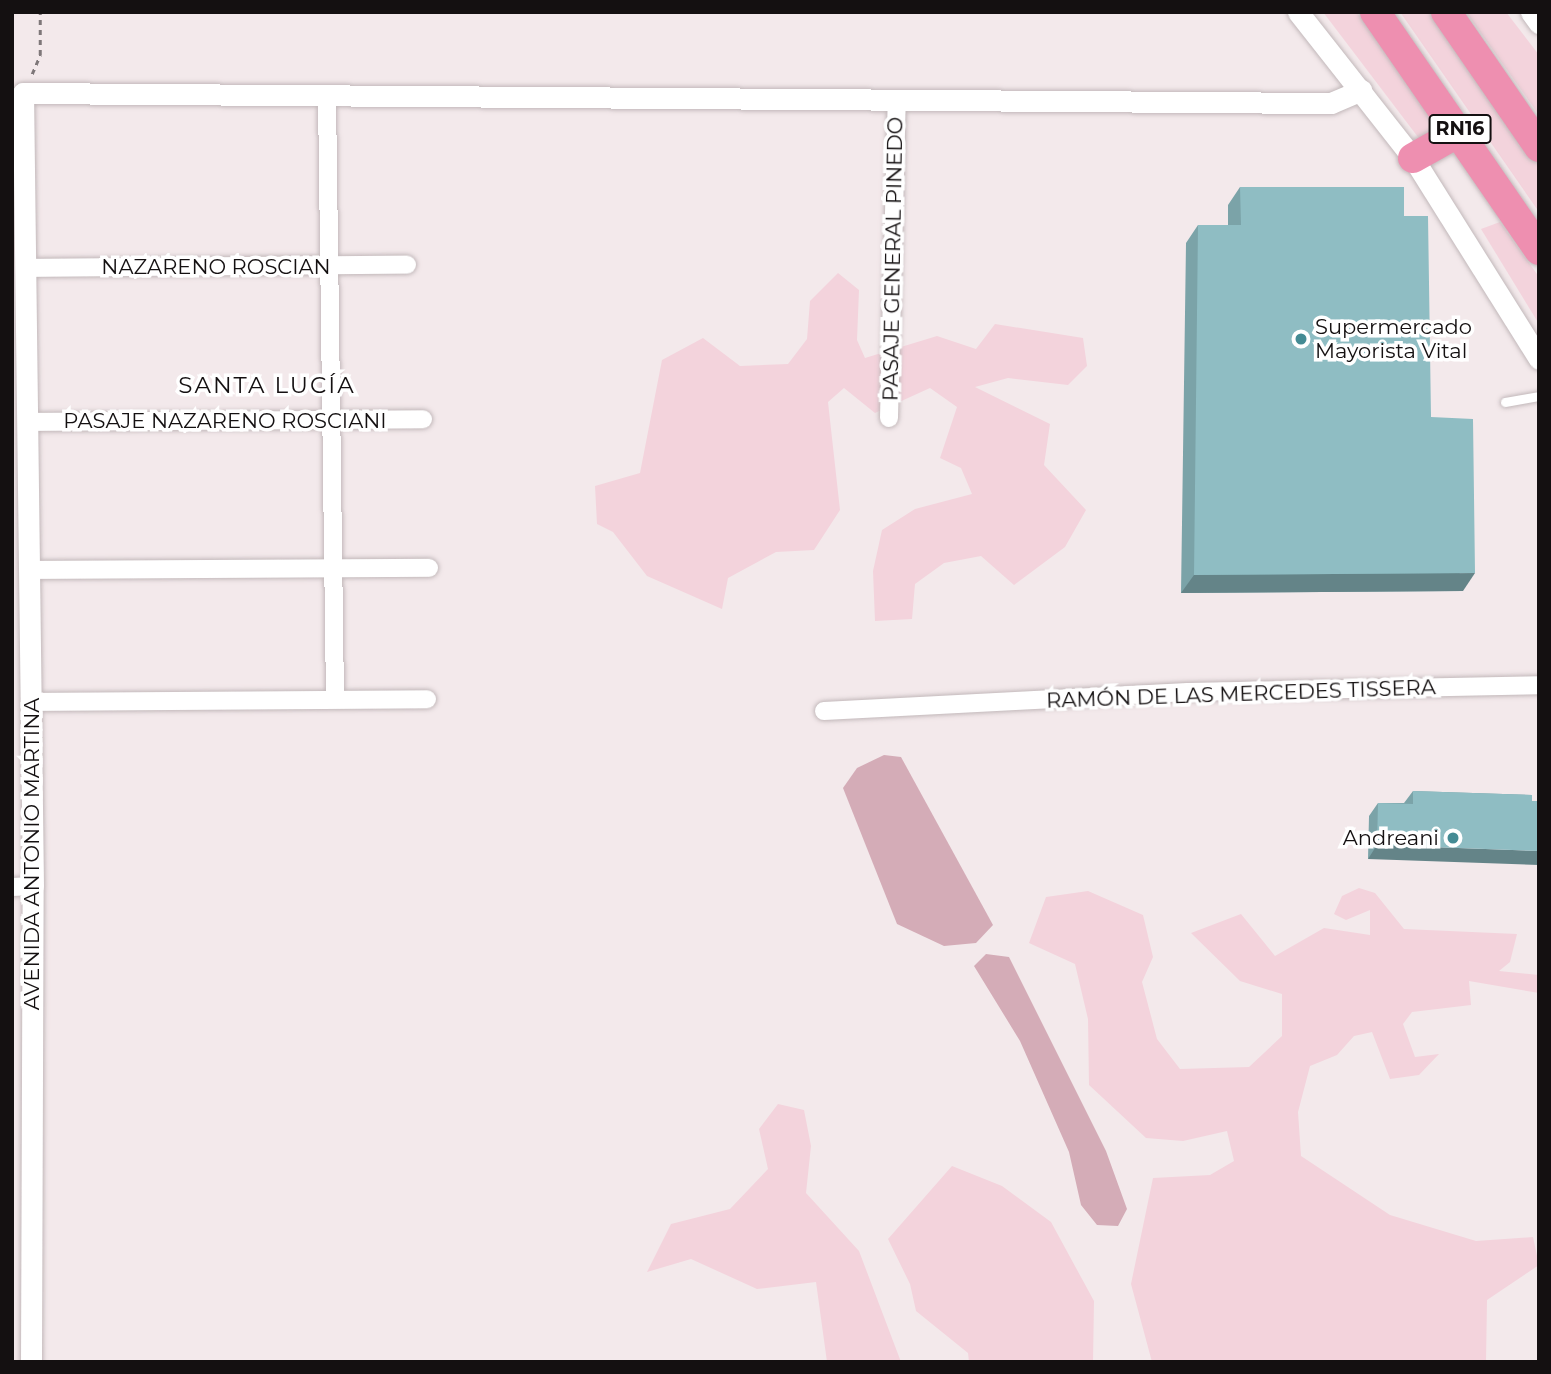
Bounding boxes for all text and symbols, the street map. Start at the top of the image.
road number: RN16 [1428,113,1492,144]
street label: PASAJE GENERAL PINEDO [878,117,908,401]
street label: NAZARENO ROSCIAN [101,254,331,280]
place label: Supermercado Mayorista Vital [1315,314,1472,364]
marker: Supermercado Mayorista Vital [1293,331,1309,347]
district label: SANTA LUCÍA [180,371,354,399]
street label: PASAJE NAZARENO ROSCIANI [63,408,387,434]
street label: RAMÓN DE LAS MERCEDES TISSERA [1046,675,1436,713]
street label: AVENIDA ANTONIO MARTINA [19,698,45,1010]
place label: Andreani [1343,825,1439,851]
marker: Andreani [1445,830,1461,846]

